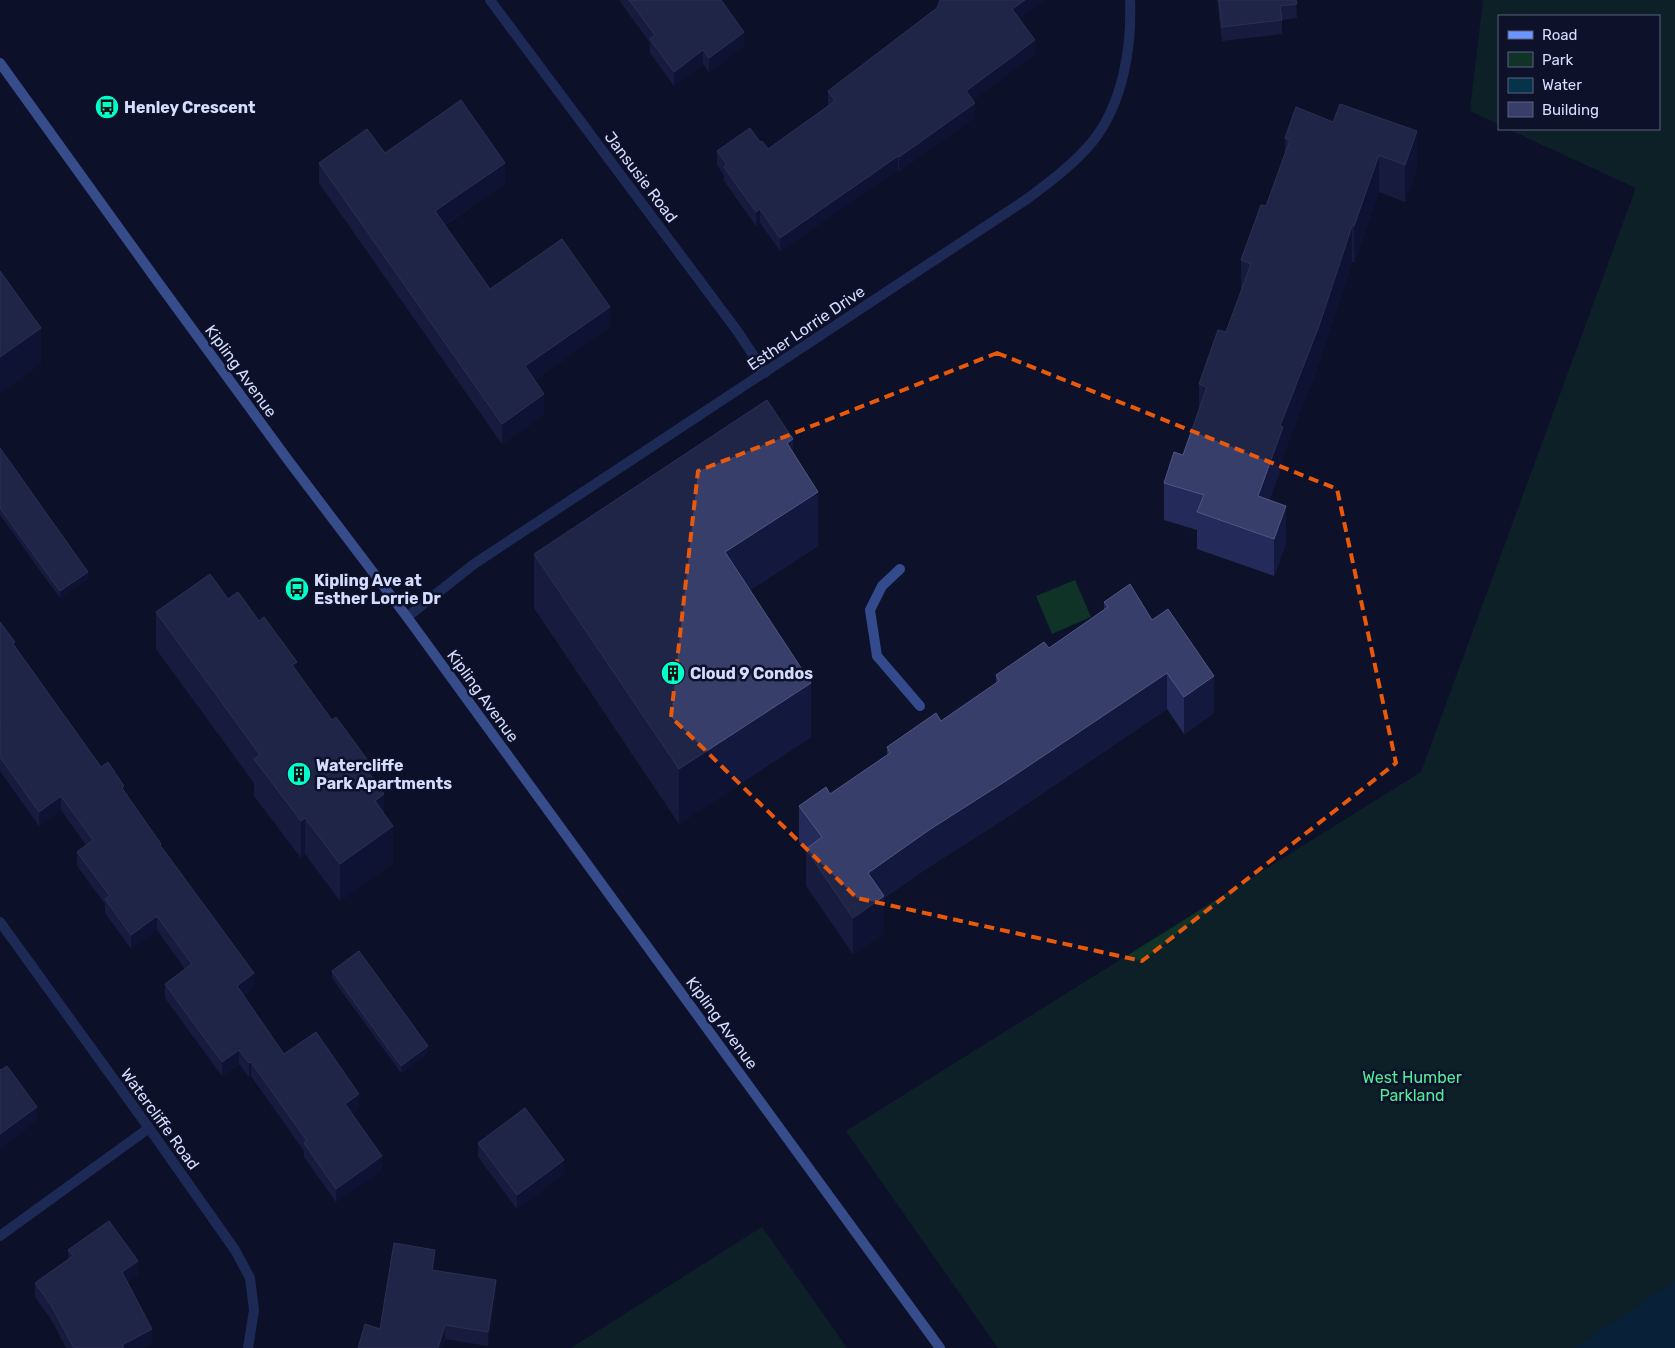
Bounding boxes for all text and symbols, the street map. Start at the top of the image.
legend [1498,15,1660,130]
text: Road [1542,26,1578,44]
text: Park [1542,51,1573,69]
text: Water [1542,76,1582,94]
bus stop icon: Henley Crescent [94,94,120,120]
place label: Henley Crescent [124,98,256,117]
text: Building [1542,101,1599,119]
street label: Jansusie Road [601,128,681,226]
street label: Esther Lorrie Drive [744,282,868,374]
street label: Kipling Avenue [201,321,281,421]
place label: Kipling Ave at Esther Lorrie Dr [314,571,441,608]
bus stop icon: Kipling Ave at Esther Lorrie Dr [284,576,310,602]
street label: Kipling Avenue [443,646,523,746]
building icon: Cloud 9 Condos [660,660,686,686]
place label: Cloud 9 Condos [690,664,813,683]
place label: Watercliffe Park Apartments [316,756,452,793]
building icon: Watercliffe Park Apartments [286,761,312,787]
street label: Kipling Avenue [682,973,762,1073]
street label: Watercliffe Road [117,1065,203,1173]
park label: West Humber Parkland [1362,1068,1462,1105]

